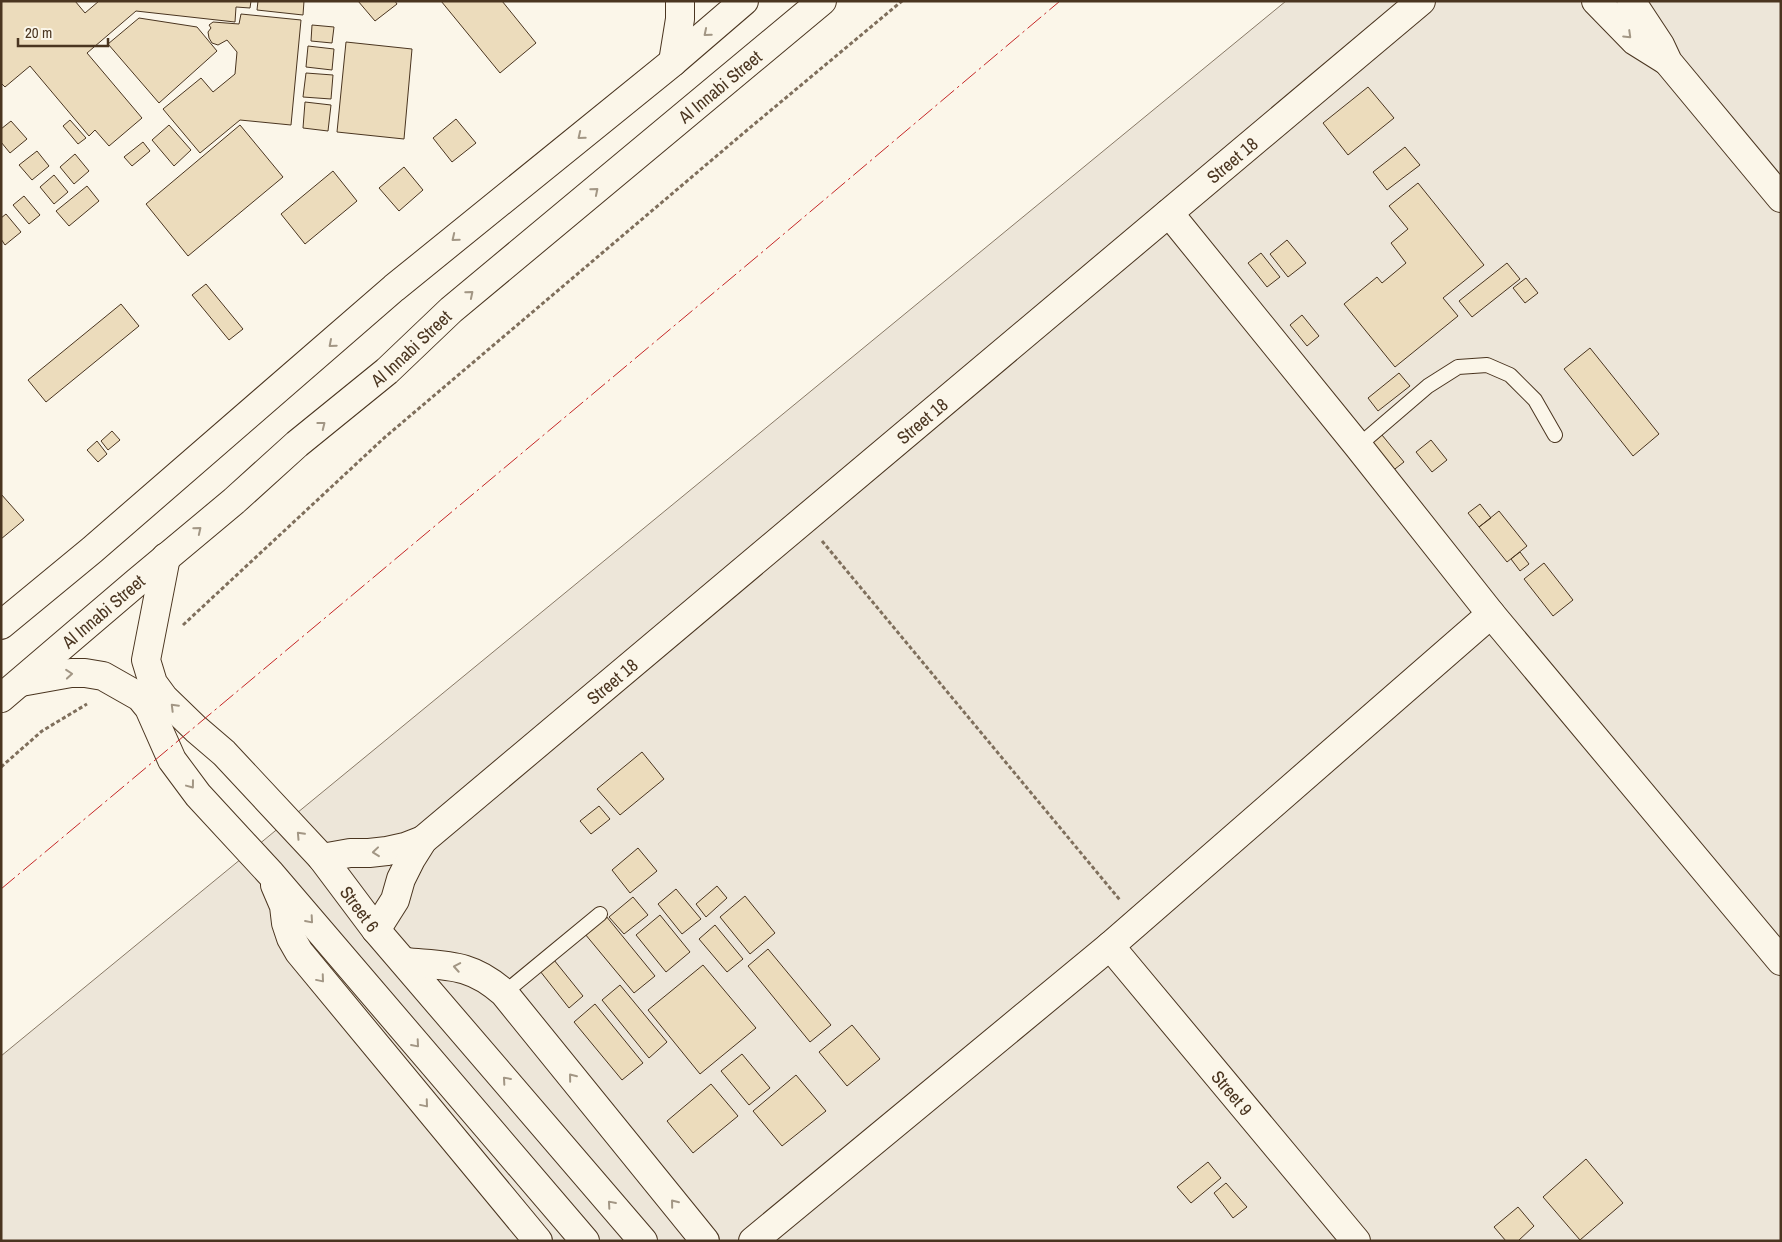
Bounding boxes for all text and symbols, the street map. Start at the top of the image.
scale bar [18,15,108,47]
text: 20 m [25,22,52,43]
one-way arrow [704,27,713,35]
one-way arrow [1623,30,1632,39]
street label: Al Innabi Street [672,44,767,129]
one-way arrow [578,130,587,139]
street label: Street 18 [1201,131,1263,189]
one-way arrow [589,188,598,196]
one-way arrow [452,233,461,241]
one-way arrow [464,292,473,300]
street label: Al Innabi Street [364,304,456,393]
one-way arrow [328,338,337,347]
street label: Street 18 [891,392,953,449]
one-way arrow [316,423,325,431]
one-way arrow [193,527,202,536]
street label: Al Innabi Street [55,568,150,654]
street label: Street 18 [581,652,643,710]
one-way arrow [65,669,73,680]
one-way arrow [170,704,179,713]
one-way arrow [185,779,194,789]
one-way arrow [297,832,306,841]
one-way arrow [371,846,379,857]
street label: Street 6 [334,880,386,937]
one-way arrow [305,915,314,924]
one-way arrow [452,963,461,973]
one-way arrow [315,974,324,983]
one-way arrow [410,1038,419,1047]
street label: Street 9 [1206,1065,1259,1121]
one-way arrow [568,1073,577,1082]
one-way arrow [503,1077,511,1086]
one-way arrow [419,1099,428,1108]
one-way arrow [608,1200,617,1209]
one-way arrow [672,1200,680,1209]

